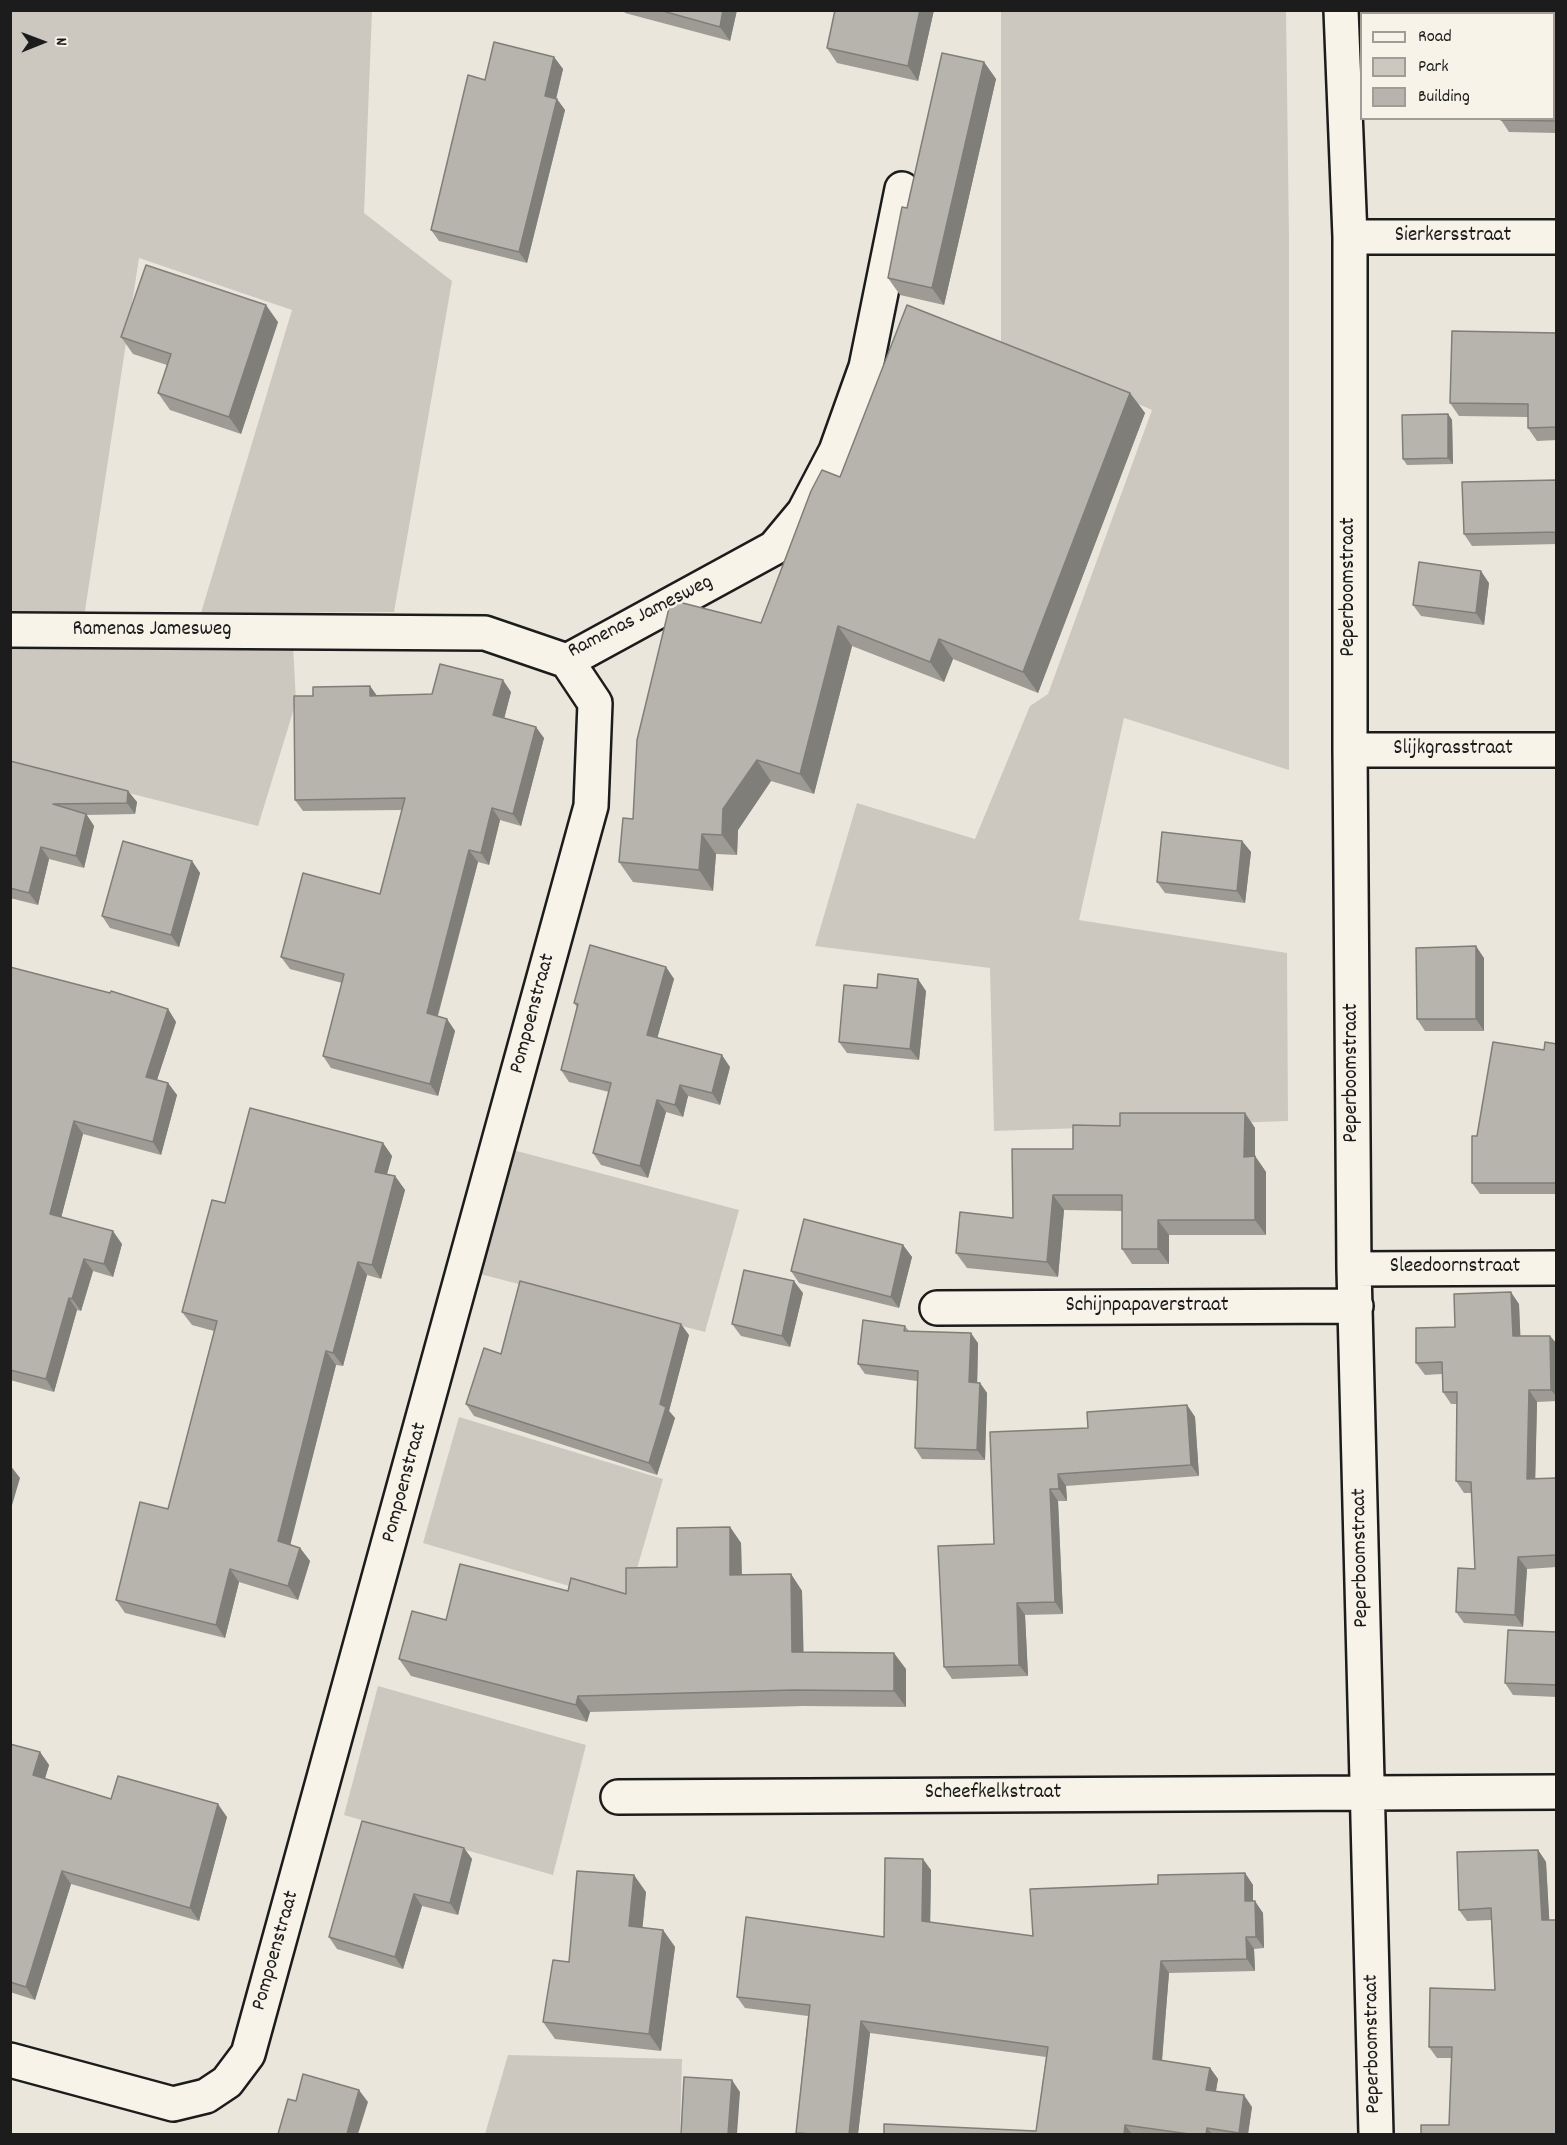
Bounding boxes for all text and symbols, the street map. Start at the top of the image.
north arrow [12,12,72,72]
legend [1360,12,1555,120]
text: Road [1418,25,1452,50]
text: N [49,38,72,46]
text: Park [1418,55,1449,80]
text: Building [1418,85,1470,110]
street label: Sierkersstraat [1395,224,1511,250]
street label: Peperboomstraat [1337,517,1363,657]
street label: Ramenas Jamesweg [564,571,718,665]
street label: Ramenas Jamesweg [73,618,231,644]
street label: Slijkgrasstraat [1393,737,1513,763]
street label: Pompoenstraat [506,951,562,1077]
street label: Peperboomstraat [1340,1003,1366,1143]
street label: Sleedoornstraat [1390,1255,1520,1281]
street label: Schijnpapaverstraat [1065,1294,1229,1320]
street label: Pompoenstraat [378,1420,434,1546]
street label: Peperboomstraat [1348,1488,1376,1628]
street label: Scheefkelkstraat [925,1781,1061,1807]
street label: Pompoenstraat [248,1888,306,2014]
street label: Peperboomstraat [1360,1974,1388,2114]

